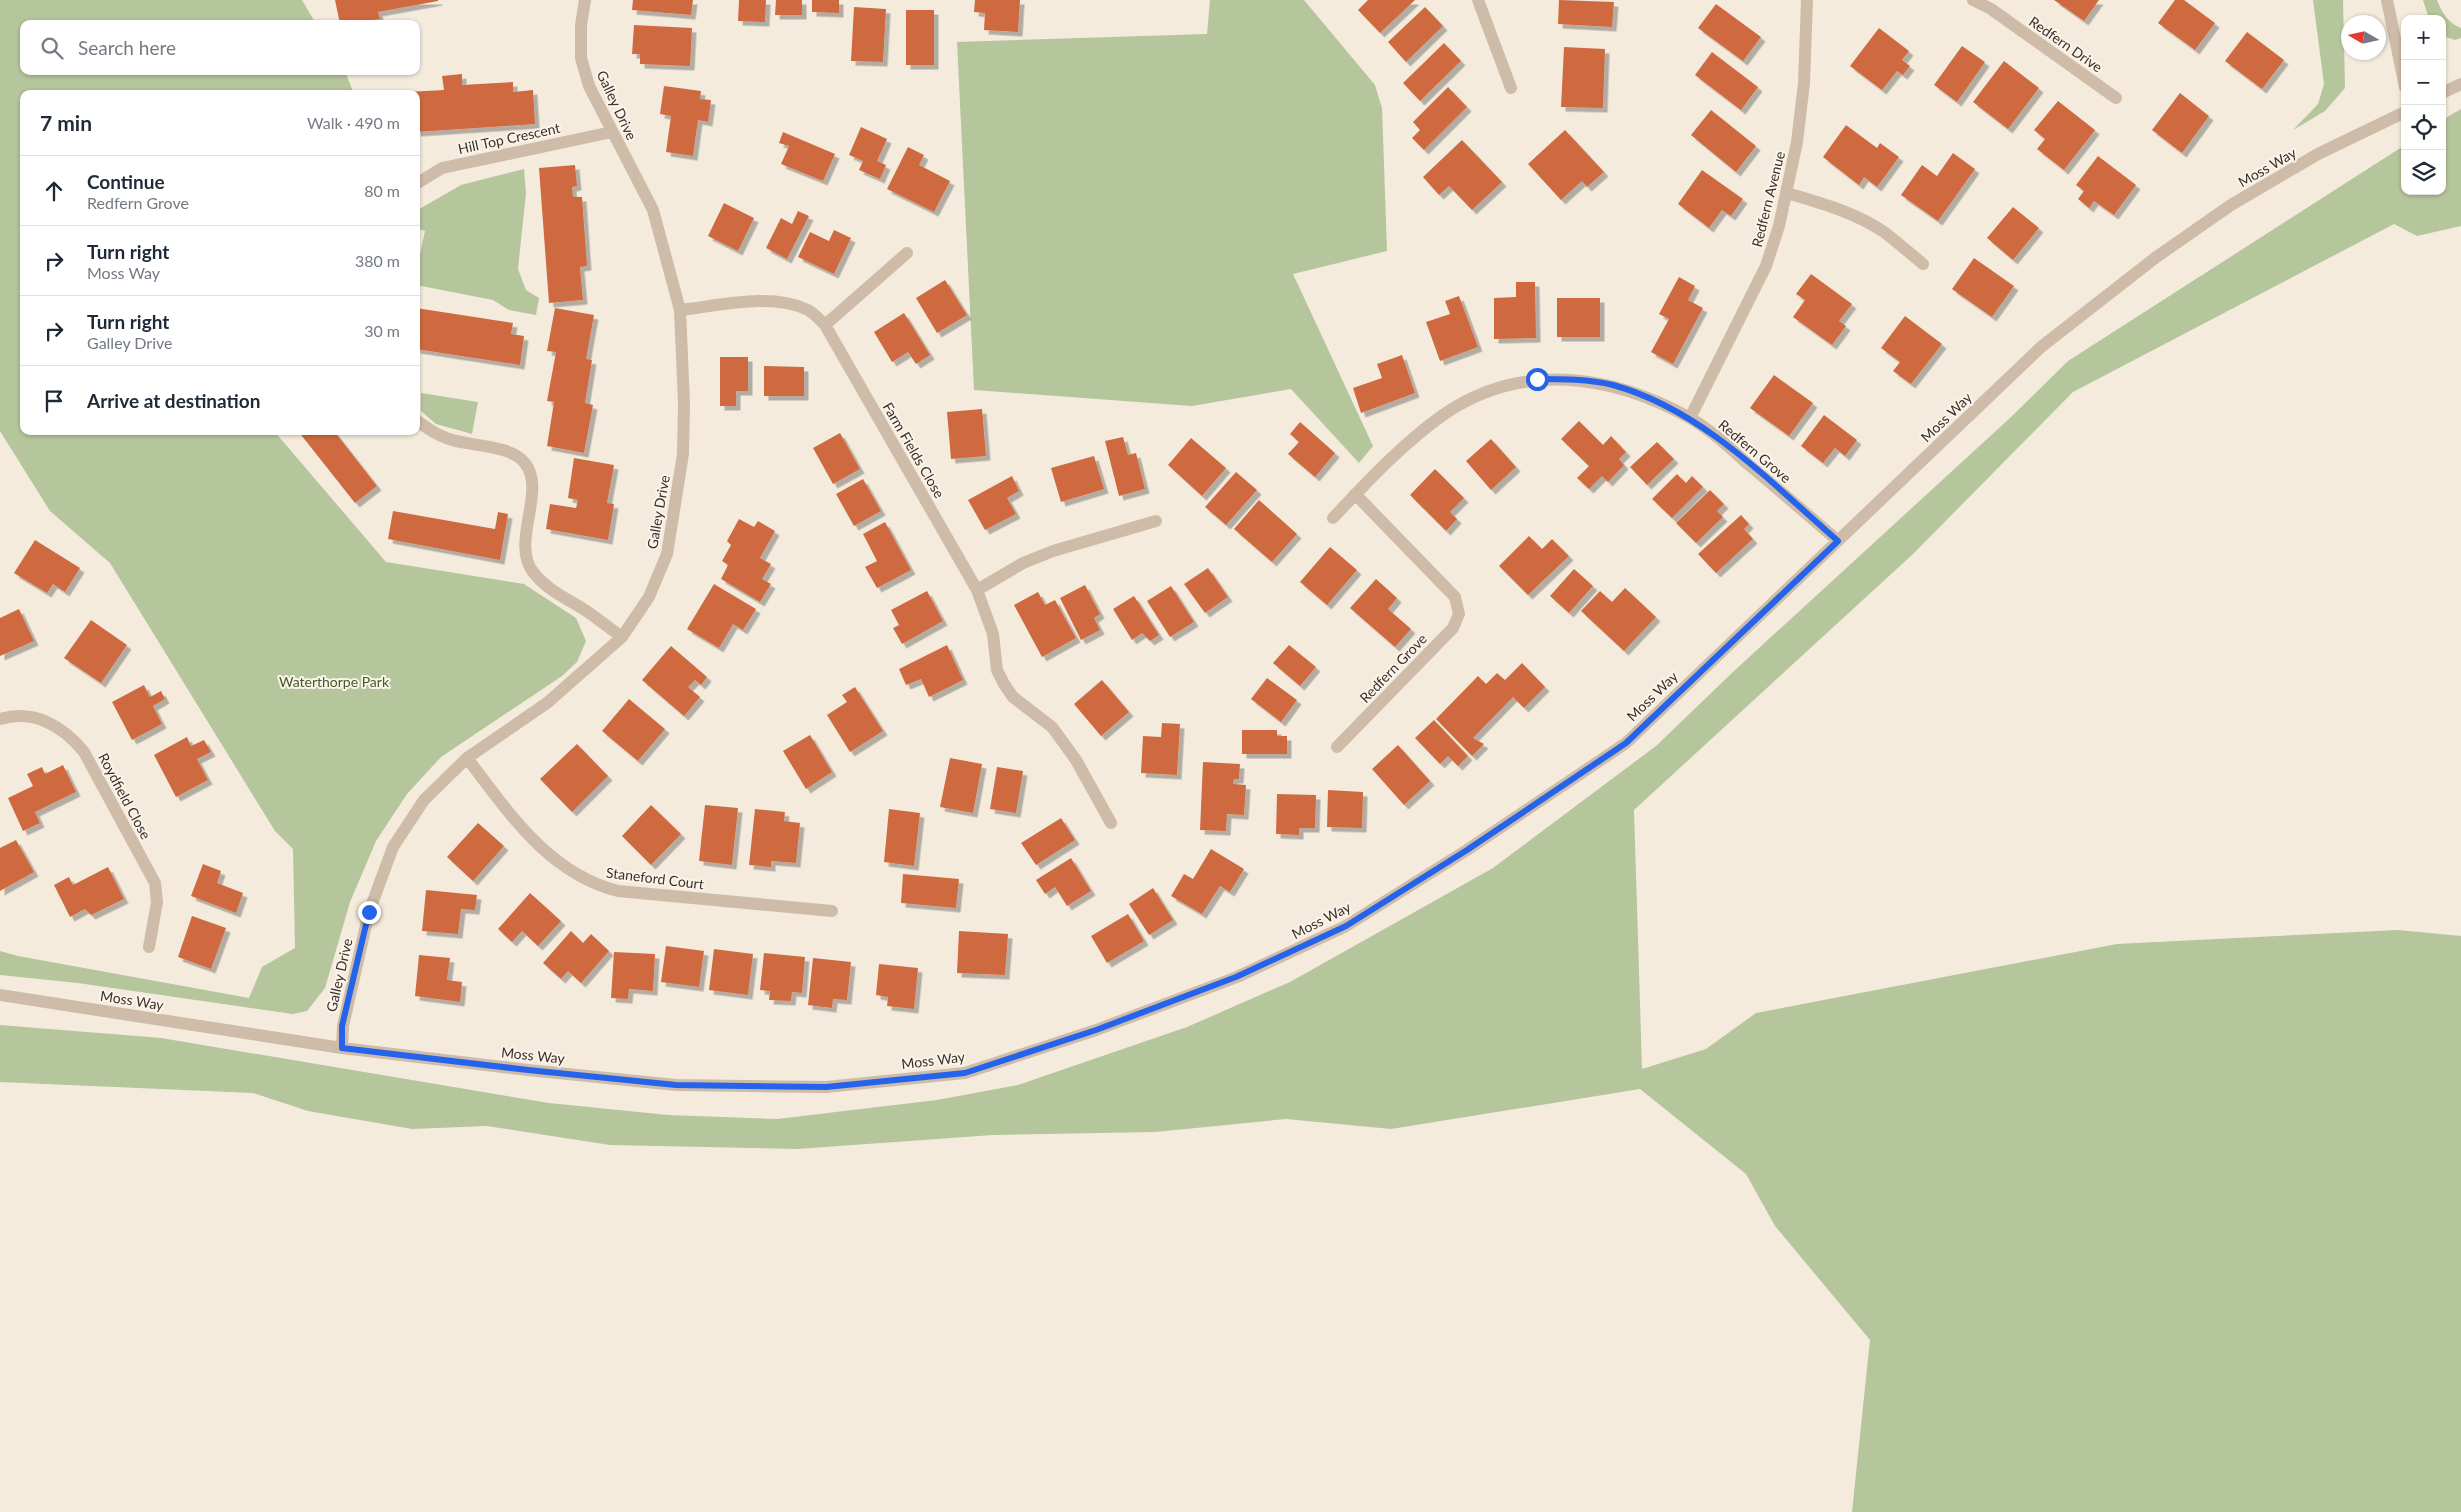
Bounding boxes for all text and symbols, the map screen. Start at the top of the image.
street label: Redfern Drive [2026,13,2106,75]
north arrow [2341,15,2386,60]
map controls [2401,15,2446,195]
button: + [2401,15,2446,60]
search box [20,20,420,75]
icon: search [38,34,66,62]
text: Search here [78,36,176,59]
button: − [2401,60,2446,105]
street label: Galley Drive [593,68,641,142]
button: locate [2401,105,2446,150]
text: 7 min [40,110,92,135]
text: Walk · 490 m [307,113,400,132]
street label: Hill Top Crescent [456,119,562,157]
street label: Moss Way [2235,143,2300,190]
street label: Redfern Avenue [1748,149,1788,249]
button: layers [2401,150,2446,195]
text: Continue [87,170,165,193]
icon: ahead [40,177,68,205]
text: 80 m [364,181,400,200]
text: Redfern Grove [87,193,189,212]
text: Turn right [87,240,169,263]
icon: right [40,247,68,275]
text: 380 m [355,251,400,270]
text: Moss Way [87,263,160,282]
text: Turn right [87,310,169,333]
icon: right [40,317,68,345]
text: 30 m [364,321,400,340]
text: Galley Drive [87,333,172,352]
route start [1526,368,1549,391]
icon: arrive [40,387,68,415]
street label: Moss Way [1917,388,1975,445]
text: Arrive at destination [87,389,260,412]
street label: Farm Fields Close [880,399,948,501]
street label: Redfern Grove [1715,416,1795,486]
street label: Galley Drive [643,474,673,550]
street label: Redfern Grove [1356,630,1430,706]
street label: Moss Way [1623,667,1681,724]
park label: Waterthorpe Park [279,673,390,690]
street label: Roydfield Close [95,750,155,842]
street label: Staneford Court [605,864,705,892]
street label: Moss Way [1289,898,1354,942]
route end [358,901,381,924]
street label: Galley Drive [322,937,356,1013]
street label: Moss Way [99,987,166,1014]
street label: Moss Way [500,1043,566,1067]
street label: Moss Way [900,1048,967,1072]

